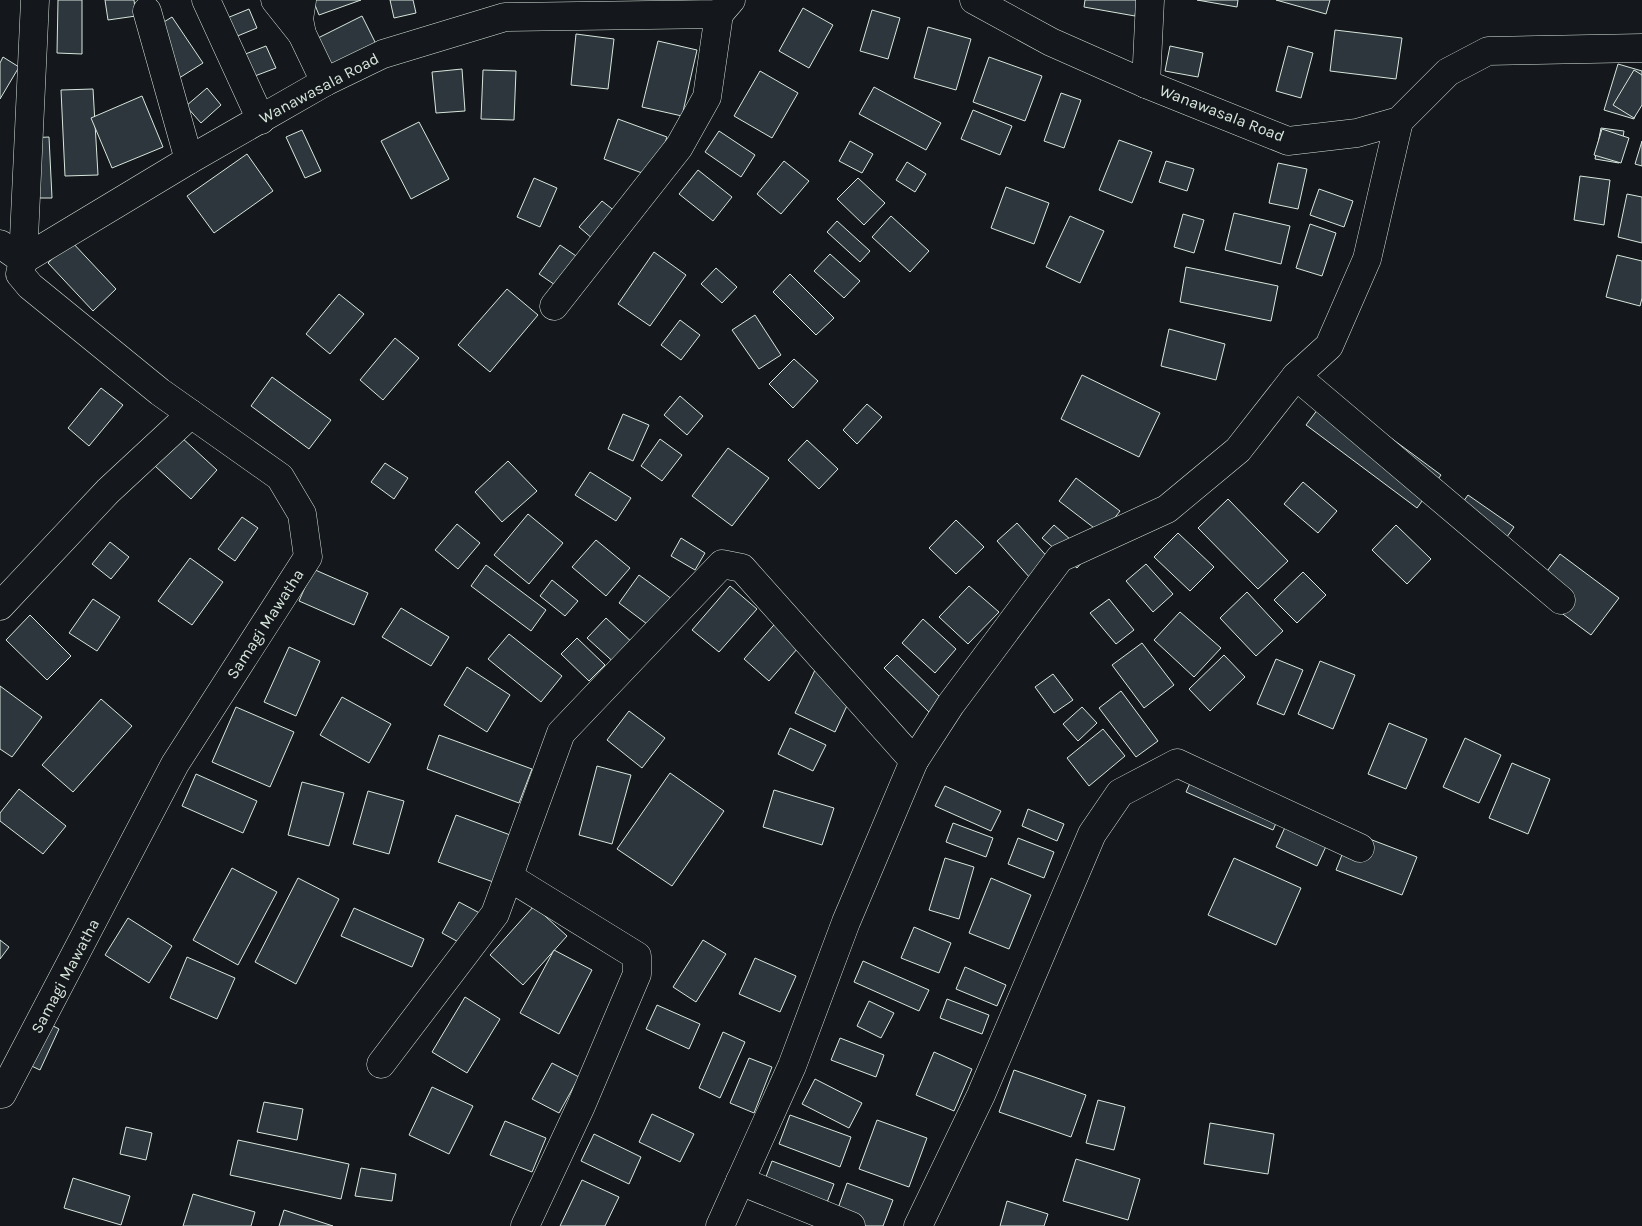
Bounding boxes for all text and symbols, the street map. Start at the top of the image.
street label: Wanawasala Road [256,48,382,128]
street label: Wanawasala Road [1157,80,1287,146]
street label: Samagi Mawatha [222,566,308,682]
street label: Samagi Mawatha [27,915,103,1037]

